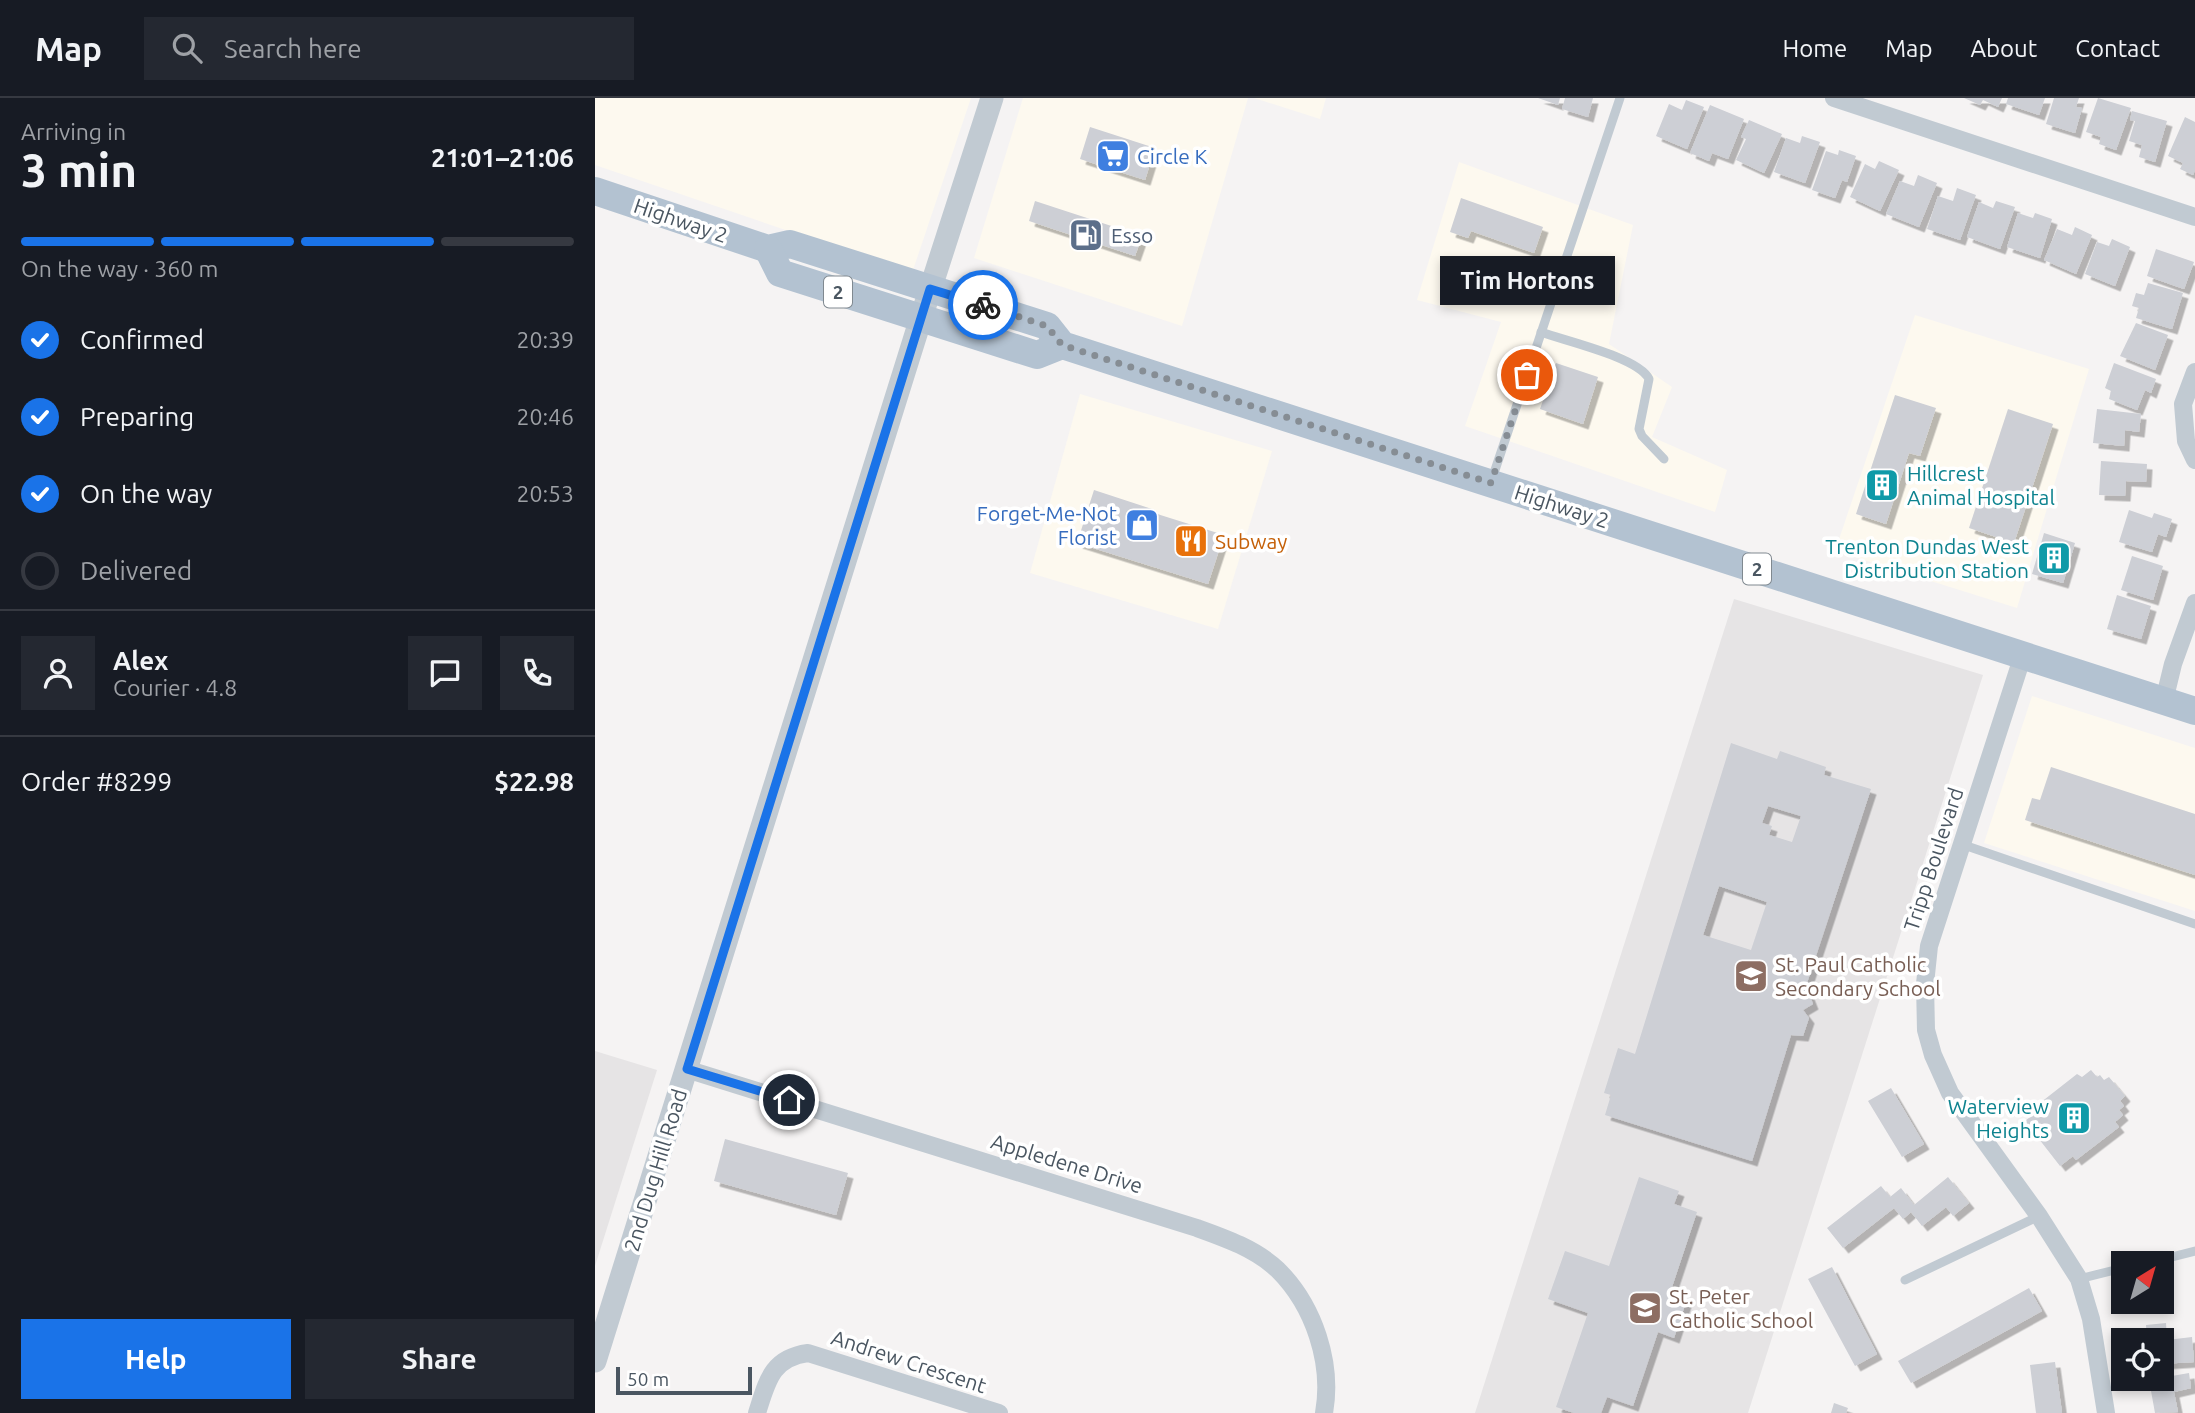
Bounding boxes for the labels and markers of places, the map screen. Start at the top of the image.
supermarket icon: Circle K [1094,137,1132,175]
place label: Circle K [1137,144,1208,168]
fuel station icon: Esso [1067,216,1105,254]
place label: Esso [1111,223,1153,247]
callout: Tim Hortons [1439,256,1615,305]
pin [1497,345,1557,405]
place label: Hillcrest Animal Hospital [1907,461,2055,509]
building icon: Hillcrest Animal Hospital [1863,466,1901,504]
place label: Forget-Me-Not Florist [977,501,1117,549]
shop icon: Forget-Me-Not Florist [1123,506,1161,544]
restaurant icon: Subway [1172,522,1210,560]
place label: Subway [1215,529,1287,553]
place label: Trenton Dundas West Distribution Station [1825,534,2029,582]
building icon: Trenton Dundas West Distribution Station [2035,539,2073,577]
place label: St. Paul Catholic Secondary School [1775,952,1941,1000]
school or university icon: St. Paul Catholic Secondary School [1732,957,1770,995]
pin [759,1070,819,1130]
place label: Waterview Heights [1948,1094,2049,1142]
building icon: Waterview Heights [2055,1099,2093,1137]
place label: St. Peter Catholic School [1669,1284,1813,1332]
school or university icon: St. Peter Catholic School [1626,1289,1664,1327]

